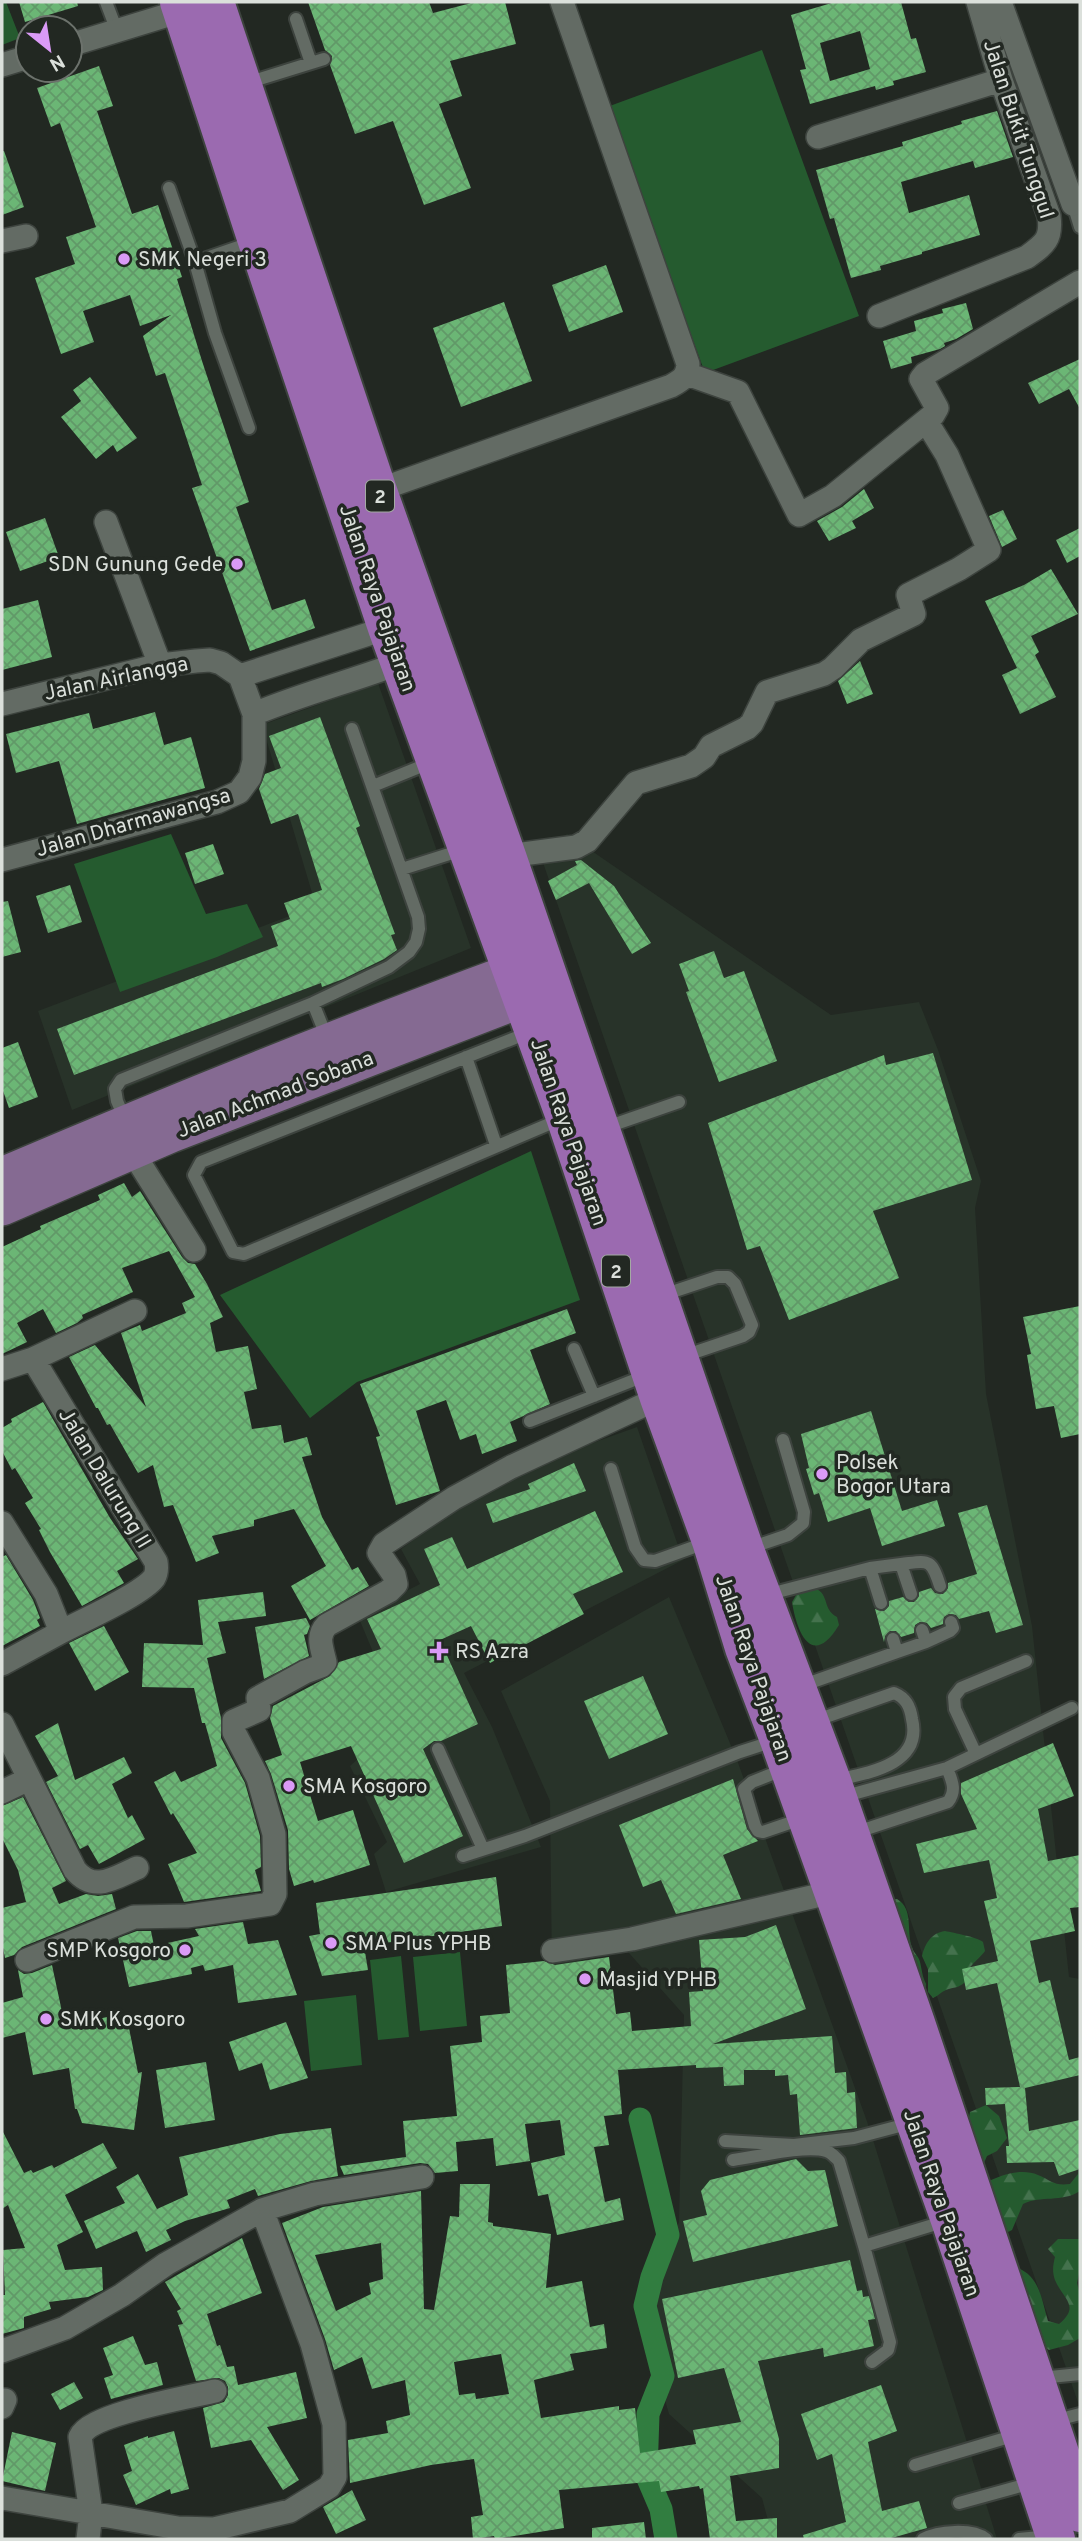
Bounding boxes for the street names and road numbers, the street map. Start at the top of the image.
street label: Jalan Bukit Tunggul [976,37,1059,222]
road number: 2 [366,481,394,512]
street label: Jalan Raya Pajajaran [332,501,421,696]
street label: Jalan Airlangga [42,651,191,708]
street label: Jalan Dharmawangsa [33,783,234,864]
street label: Jalan Raya Pajajaran [523,1035,612,1230]
street label: Jalan Achmad Sobana [174,1045,378,1145]
road number: 2 [602,1256,630,1287]
street label: Jalan Dalurung II [51,1404,156,1554]
street label: Jalan Raya Pajajaran [708,1571,797,1766]
street label: Jalan Raya Pajajaran [896,2106,985,2301]

